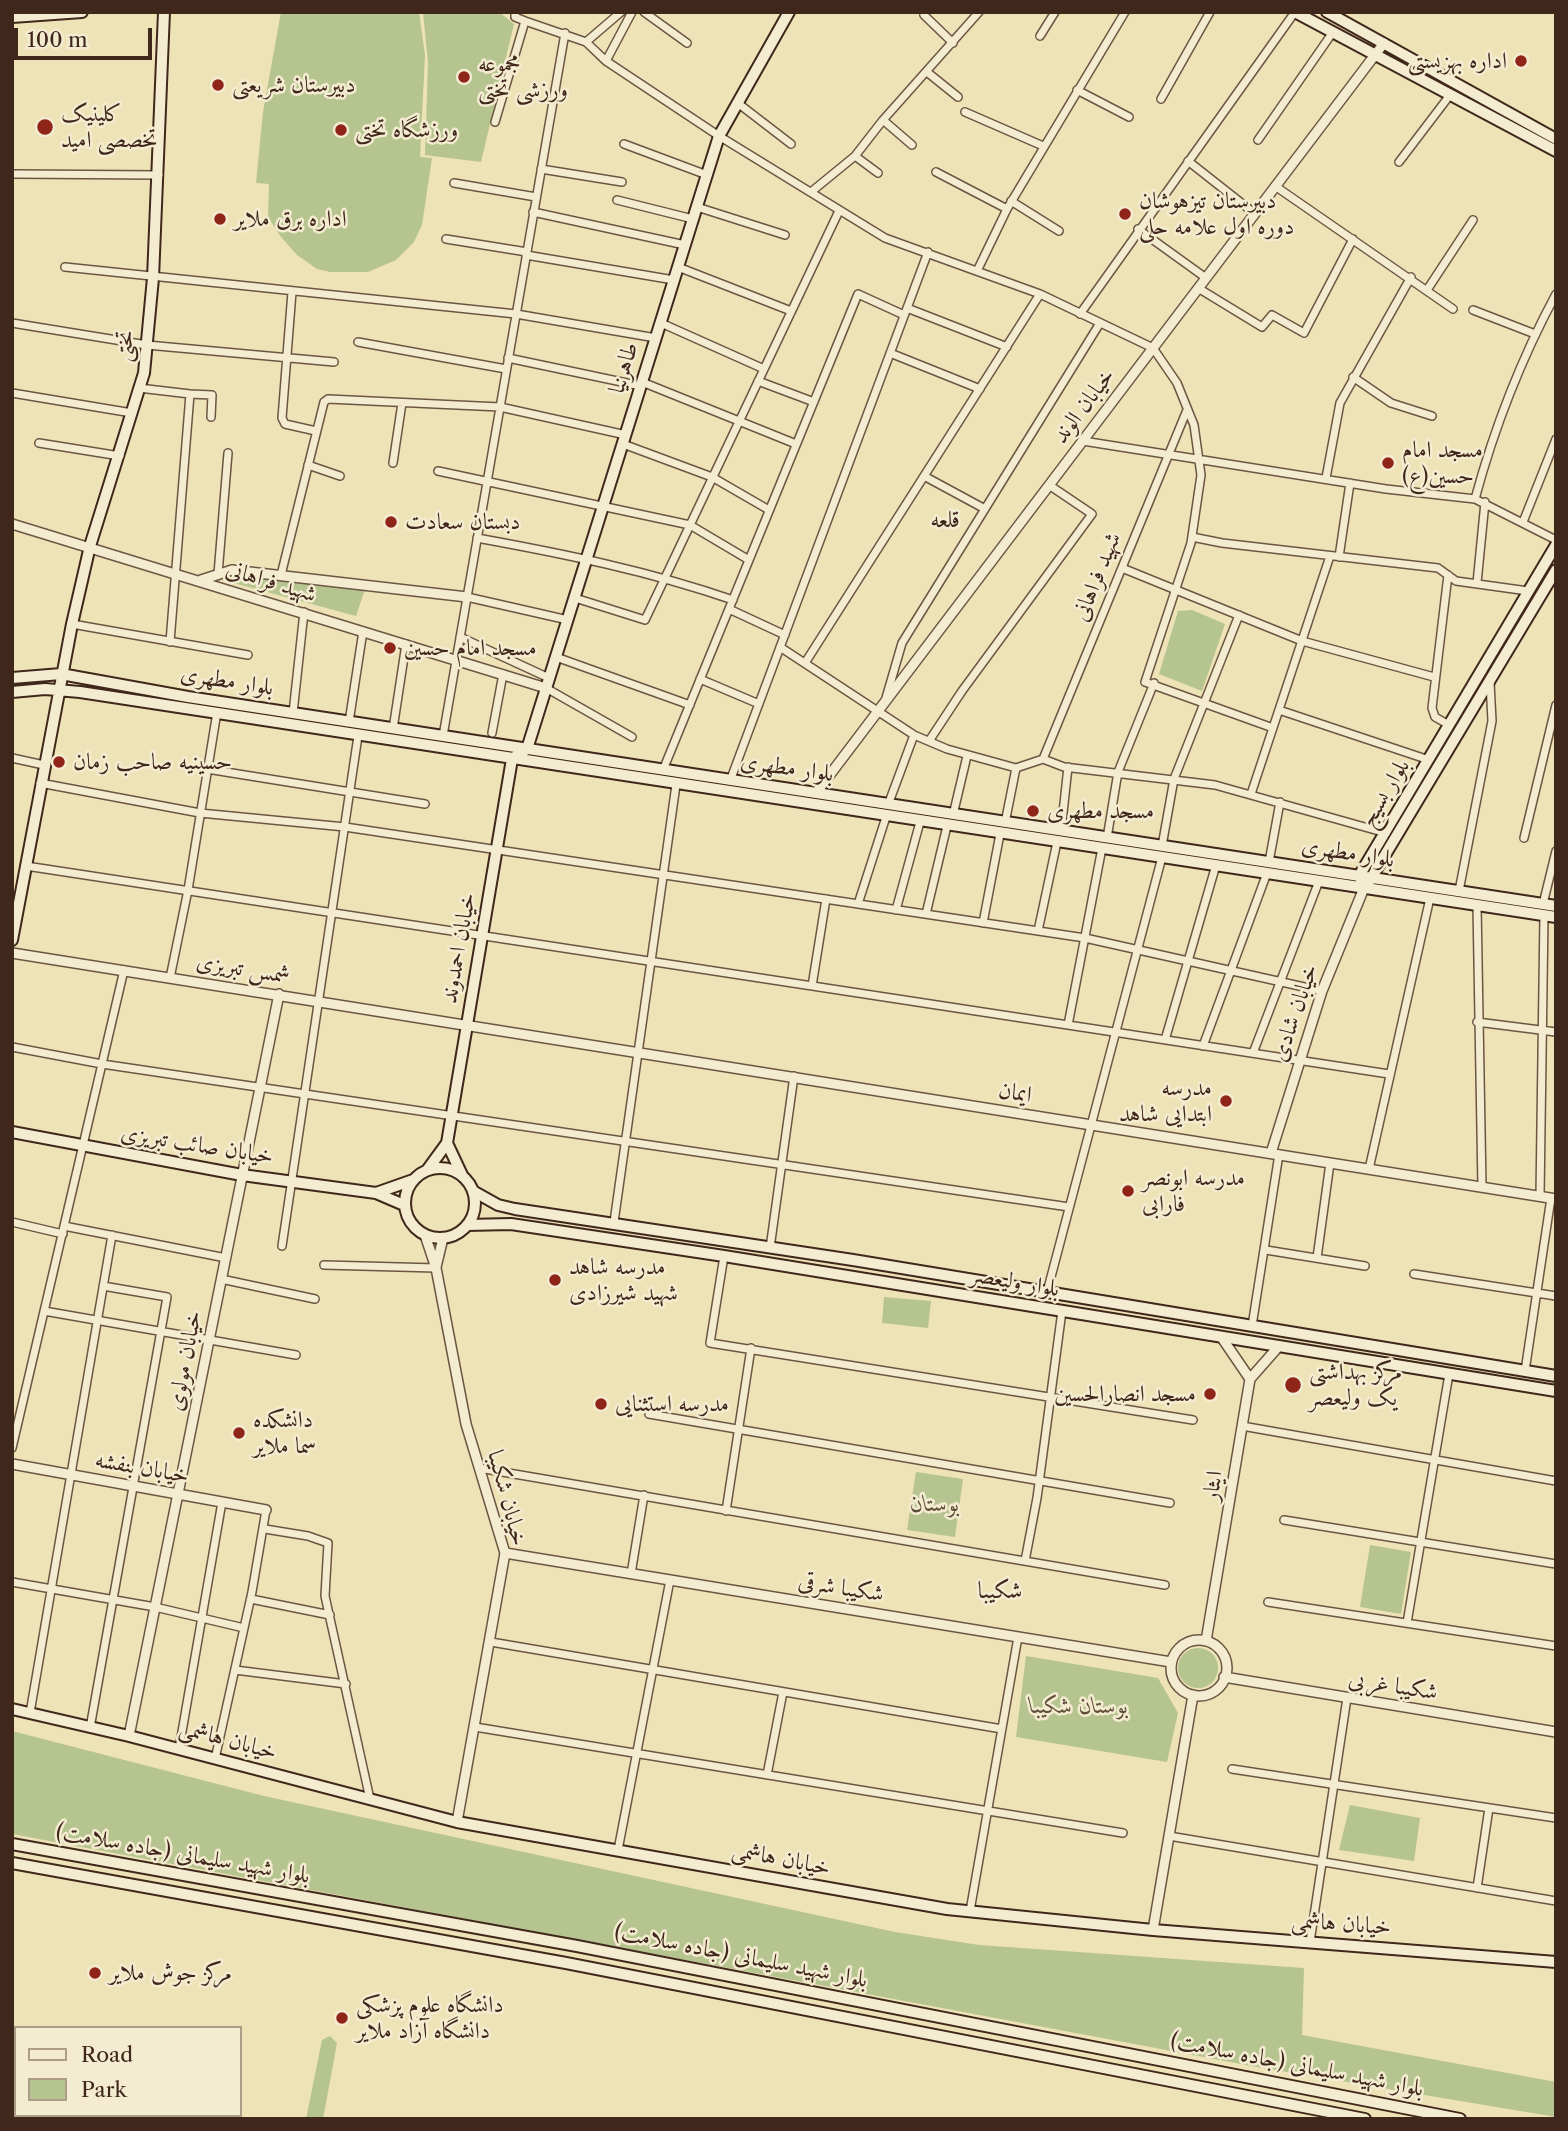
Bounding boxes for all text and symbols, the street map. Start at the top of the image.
scale bar [18,14,156,58]
text: 100 m [27,27,88,52]
place label: اداره بهزیستی [1408,47,1507,75]
place label: مجموعه ورزشی تختی [478,50,568,104]
marker: اداره بهزیستی [1513,53,1529,69]
marker: مجموعه ورزشی تختی [456,69,472,85]
place label: دبیرستان شریعتی [232,71,356,99]
marker: دبیرستان شریعتی [210,77,226,93]
place label: کلینیک تخصصی امید [61,100,157,154]
place label: ورزشگاه تختی [355,116,458,144]
marker: کلینیک تخصصی امید [35,117,55,137]
marker: ورزشگاه تختی [333,122,349,138]
place label: دبیرستان تیزهوشان دوره اول علامه حلی [1139,187,1294,241]
place label: اداره برق ملایر [234,205,347,233]
marker: دبیرستان تیزهوشان دوره اول علامه حلی [1117,206,1133,222]
marker: اداره برق ملایر [212,211,228,227]
street label: تختی [109,329,141,363]
street label: طاهرنیا [603,339,645,397]
street label: خیابان الوند [1047,363,1121,449]
place label: مسجد امام حسین(ع) [1402,436,1483,490]
marker: مسجد امام حسین(ع) [1380,455,1396,471]
district label: قلعه [930,506,960,534]
place label: دبستان سعادت [405,508,520,536]
marker: دبستان سعادت [383,514,399,530]
street label: شهید فراهانی [1067,529,1127,625]
street label: شهید فراهانی [222,555,320,609]
place label: مسجد امام حسین [404,634,537,662]
marker: مسجد امام حسین [382,640,398,656]
street label: بلوار مطهری [178,660,276,702]
place label: حسینیه صاحب زمان [73,748,232,776]
street label: بلوار مطهری [739,748,835,788]
marker: حسینیه صاحب زمان [51,754,67,770]
street label: بلوار بسیج [1354,754,1416,832]
place label: مسجد مطهری [1047,797,1154,825]
marker: مسجد مطهری [1025,803,1041,819]
street label: بلوار مطهری [1299,832,1397,874]
street label: خیابان احمدوند [436,891,482,1005]
street label: شمس تبریزی [194,948,292,990]
street label: خیابان شادی [1265,961,1325,1065]
place label: مدرسه ابتدایی شاهد [1119,1074,1212,1128]
street label: ایمان [996,1077,1034,1109]
marker: مدرسه ابتدایی شاهد [1218,1093,1234,1109]
street label: خیابان صائب تبریزی [119,1119,275,1171]
place label: مدرسه ابونصر فارابی [1142,1164,1245,1218]
marker: مدرسه ابونصر فارابی [1120,1183,1136,1199]
place label: مدرسه شاهد شهید شیرزادی [569,1253,678,1307]
street label: بلوار ولیعصر [969,1261,1061,1303]
marker: مدرسه شاهد شهید شیرزادی [547,1272,563,1288]
street label: خیابان مولوی [162,1309,208,1413]
place label: مرکز بهداشتی یک ولیعصر [1309,1358,1402,1412]
marker: مرکز بهداشتی یک ولیعصر [1283,1375,1303,1395]
place label: مسجد انصارالحسین [1054,1380,1196,1408]
marker: مسجد انصارالحسین [1202,1386,1218,1402]
place label: مدرسه استثنایی [615,1390,729,1418]
marker: مدرسه استثنایی [593,1396,609,1412]
place label: دانشکده سما ملایر [253,1406,316,1460]
marker: دانشکده سما ملایر [231,1425,247,1441]
street label: خیابان بنفشه [93,1446,191,1490]
street label: خیابان شکیبا [481,1447,533,1549]
street label: ایثار [1197,1469,1229,1503]
park label: بوستان [910,1490,960,1518]
street label: شکیبا شرقی [796,1568,886,1608]
district label: شکیبا [978,1577,1022,1605]
street label: شکیبا غربی [1346,1665,1440,1707]
park label: بوستان شکیبا [1030,1692,1128,1720]
street label: خیابان هاشمی [176,1714,280,1766]
street label: بلوار شهید سلیمانی (جاده سلامت) [54,1818,312,1890]
street label: خیابان هاشمی [729,1836,833,1882]
street label: خیابان هاشمی [1290,1907,1392,1941]
street label: بلوار شهید سلیمانی (جاده سلامت) [612,1918,870,1994]
place label: مرکز جوش ملایر [109,1959,232,1987]
marker: مرکز جوش ملایر [87,1965,103,1981]
place label: دانشگاه علوم پزشکی دانشگاه آزاد ملایر [356,1991,503,2045]
marker: دانشگاه علوم پزشکی دانشگاه آزاد ملایر [334,2010,350,2026]
legend [14,2026,242,2117]
street label: بلوار شهید سلیمانی (جاده سلامت) [1168,2027,1426,2103]
text: Road [81,2042,133,2067]
text: Park [81,2077,127,2102]

